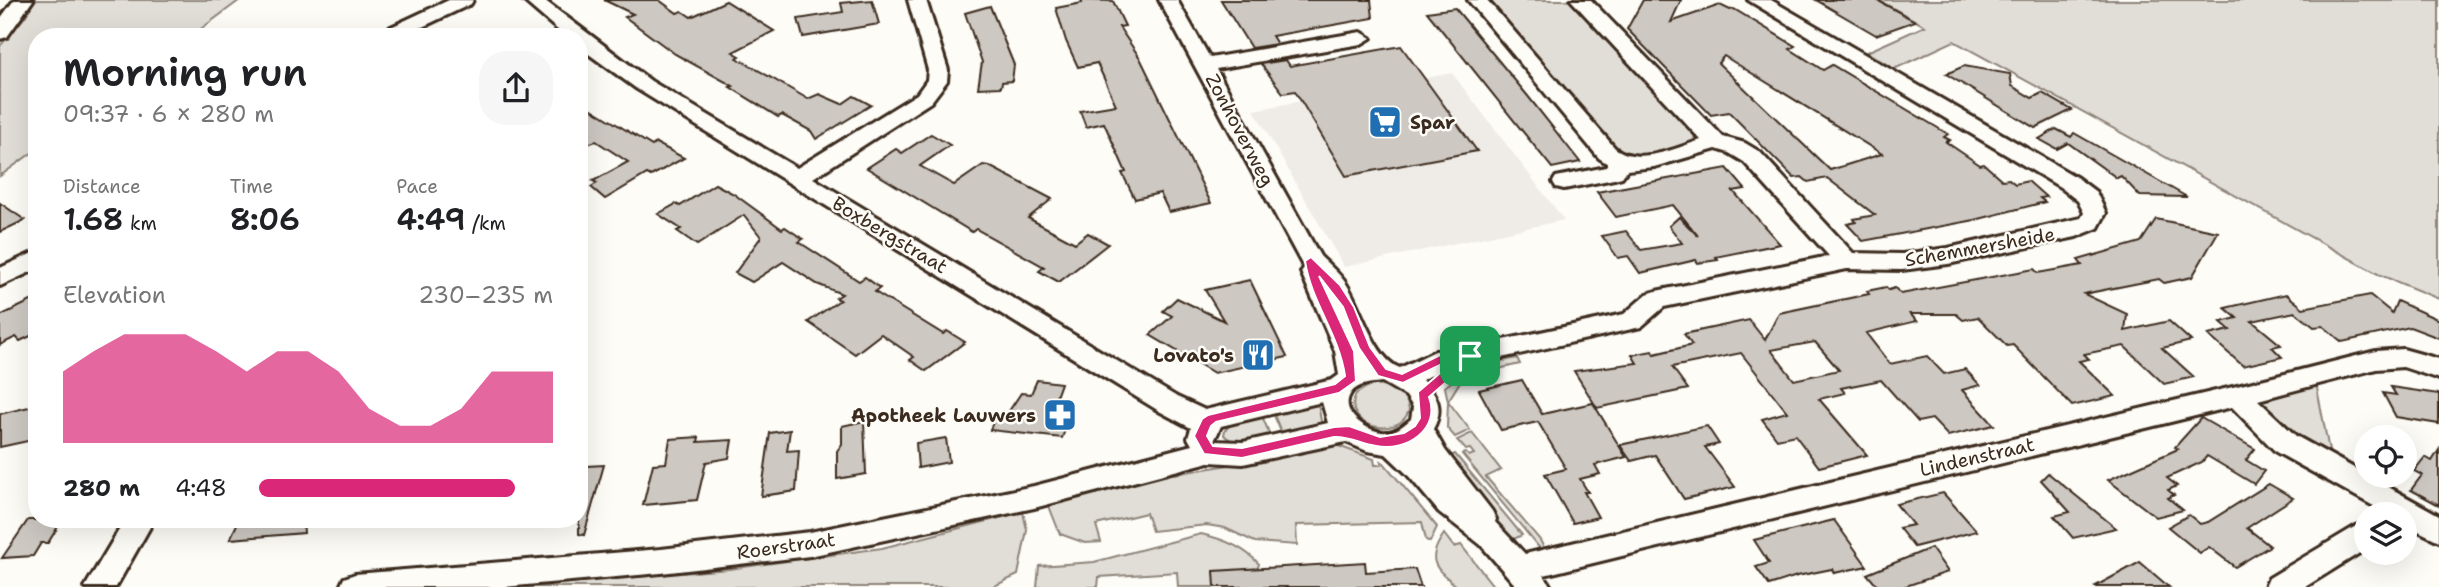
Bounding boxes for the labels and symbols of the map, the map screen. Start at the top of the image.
street label: Zonhoverweg [1200,69,1280,191]
supermarket icon: Spar [1366,103,1404,141]
place label: Spar [1410,110,1455,135]
street label: Boxbergstraat [828,191,952,279]
street label: Schemmersheide [1903,222,2057,272]
pin [1440,326,1500,386]
restaurant icon: Lovato's [1239,336,1277,374]
place label: Lovato's [1153,343,1234,368]
pharmacy icon: Apotheek Lauwers [1041,396,1079,434]
place label: Apotheek Lauwers [851,403,1036,428]
street label: Lindenstraat [1917,432,2037,482]
street label: Roerstraat [735,527,837,565]

